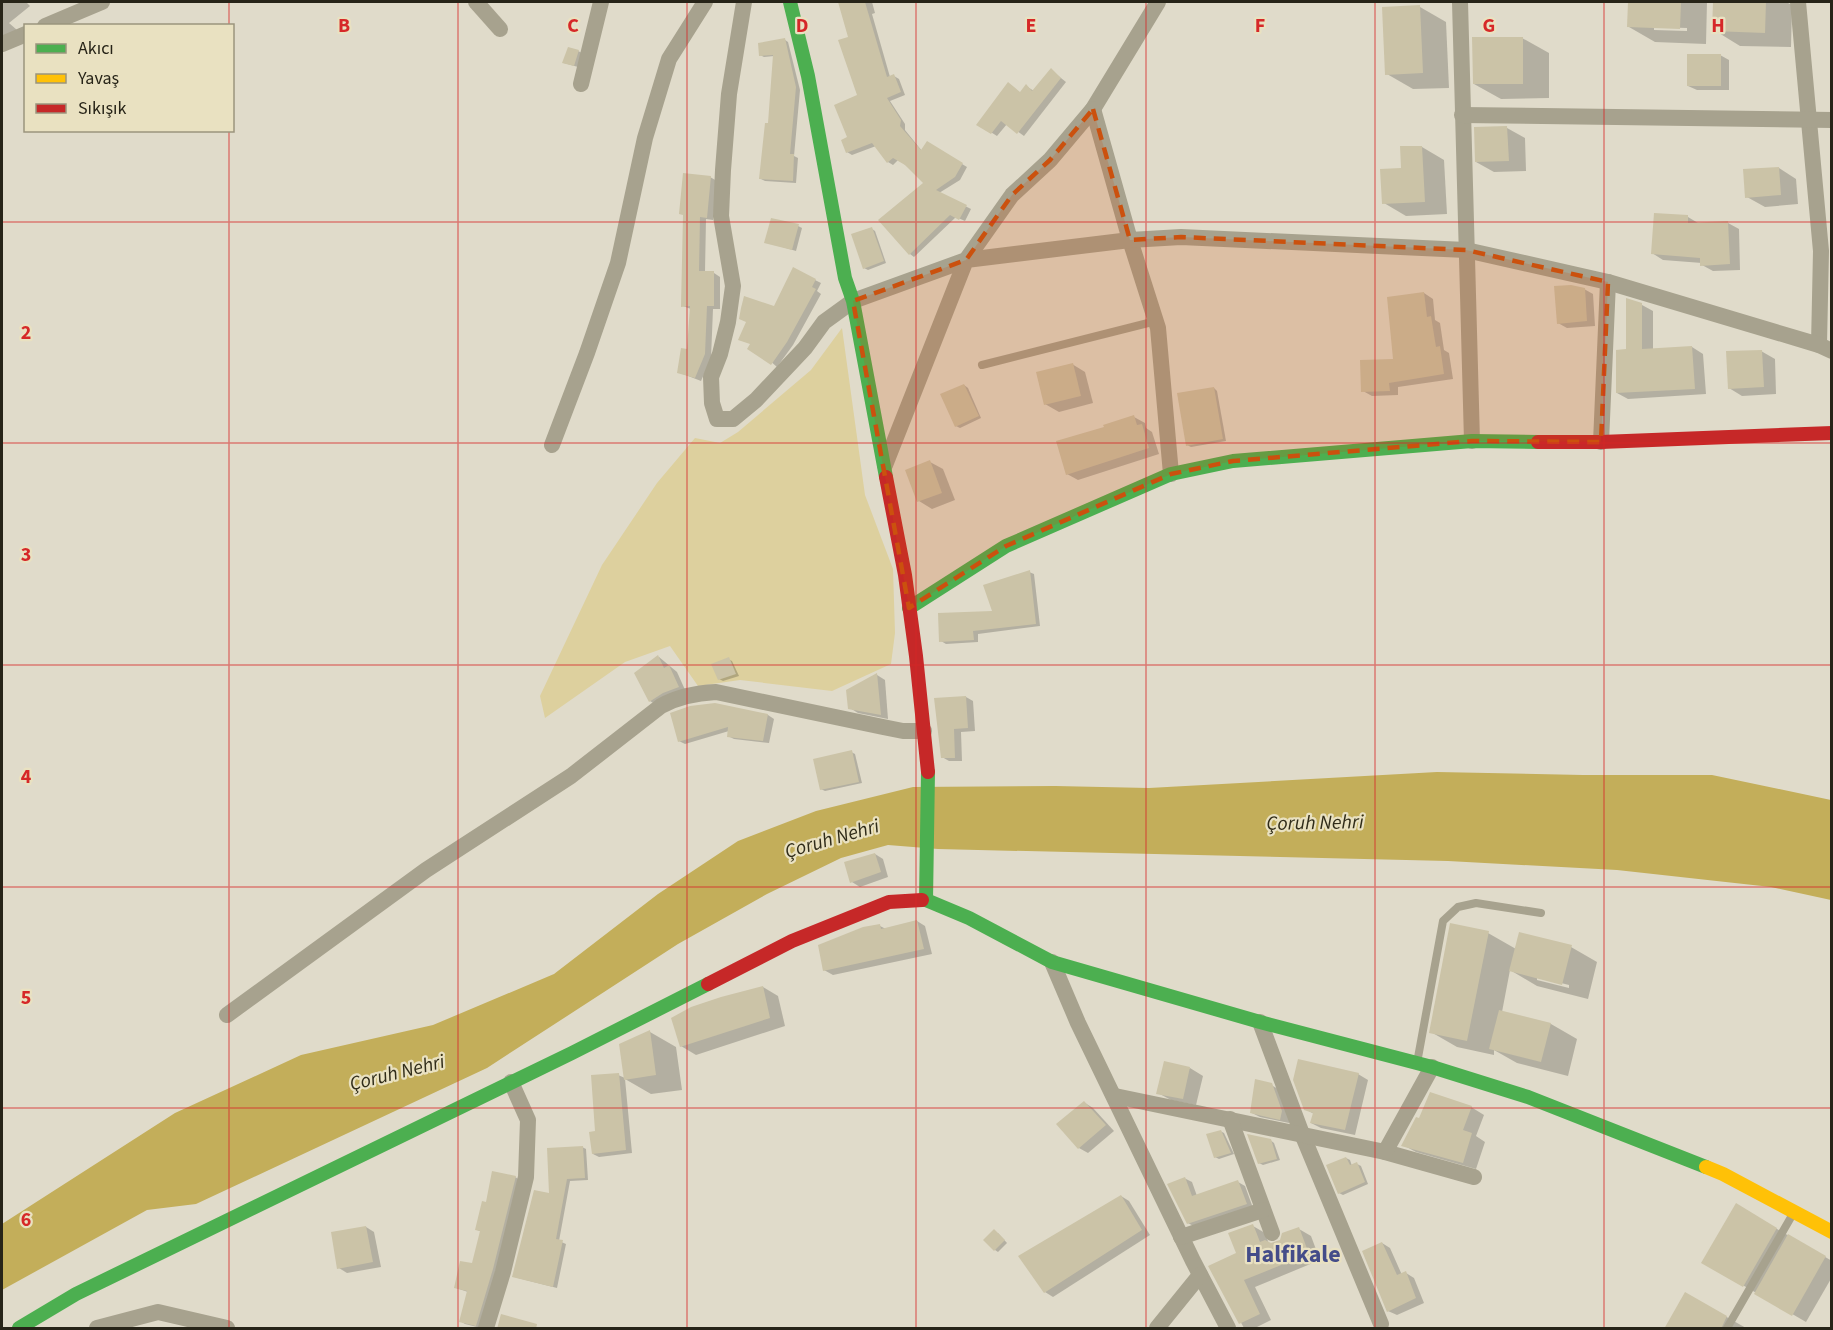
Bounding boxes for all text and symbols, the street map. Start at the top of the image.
text: B [338,12,350,40]
text: C [567,12,579,40]
text: D [796,12,808,40]
text: E [1026,12,1036,40]
text: F [1255,12,1265,40]
text: G [1483,12,1495,40]
text: H [1711,12,1725,40]
legend [24,24,234,132]
text: Akıcı [78,36,114,61]
text: Yavaş [77,66,119,91]
text: Sıkışık [78,96,126,121]
text: 2 [21,319,31,347]
text: 3 [21,541,31,569]
text: 4 [21,763,32,791]
water label: Çoruh Nehri [1266,808,1364,838]
water label: Çoruh Nehri [781,812,883,866]
text: 5 [21,984,31,1012]
water label: Çoruh Nehri [347,1048,448,1098]
text: 6 [21,1206,31,1234]
district label: Halfikale [1245,1237,1341,1272]

